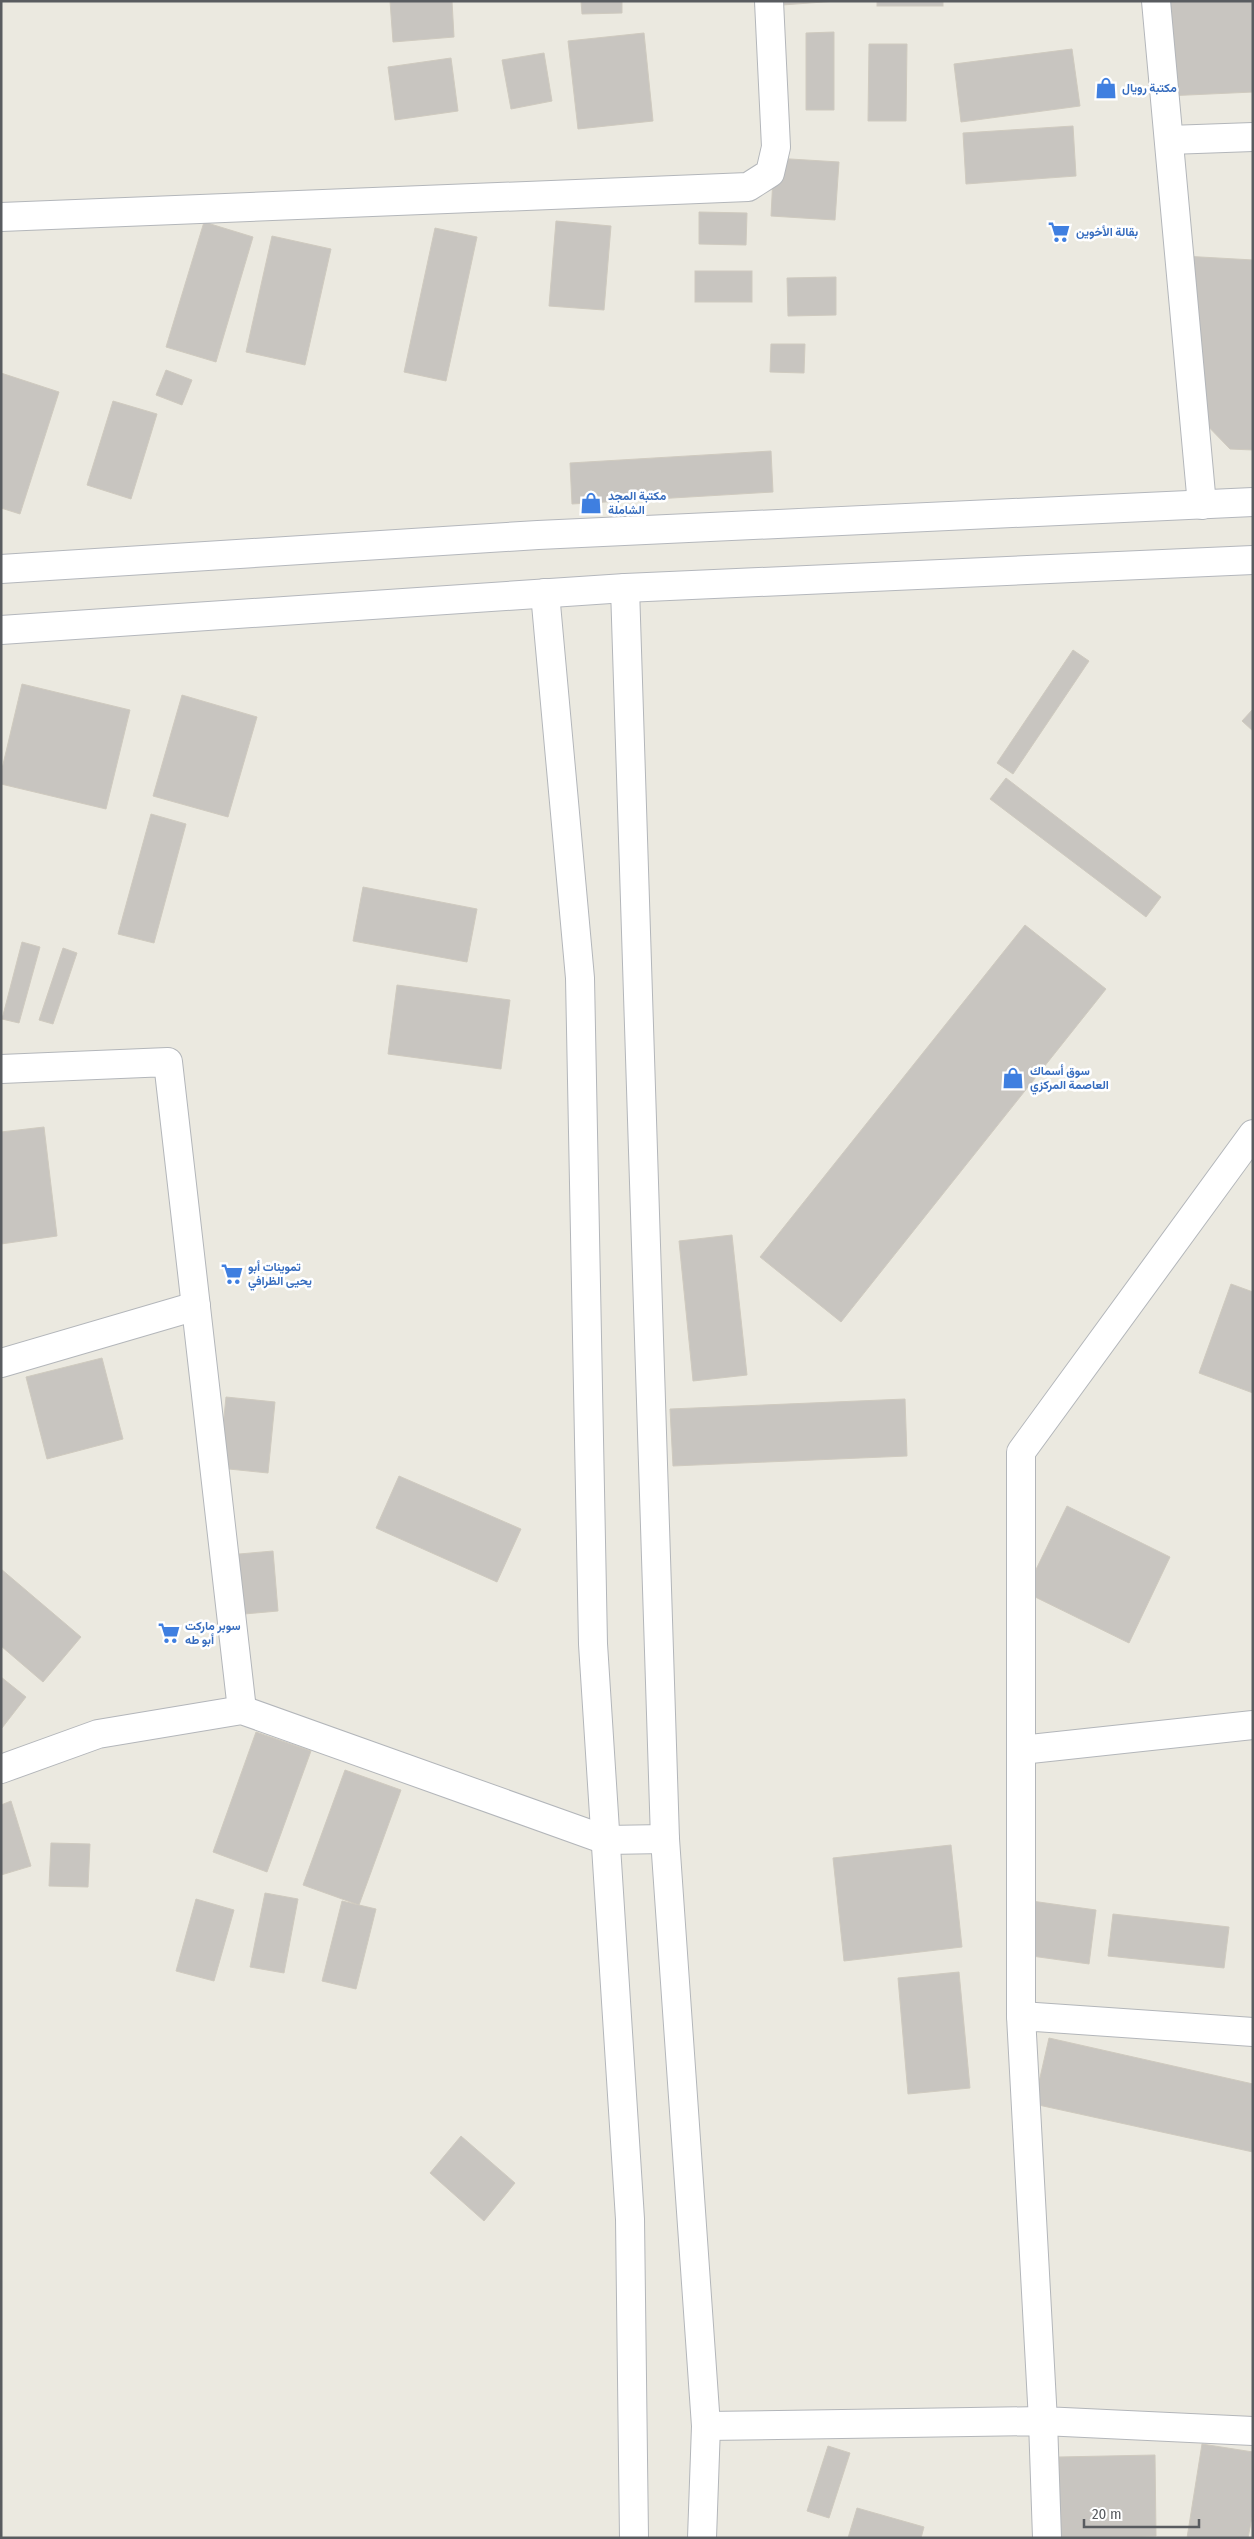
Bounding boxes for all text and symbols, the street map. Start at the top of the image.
shop icon: مكتبة رويال [1093,75,1119,101]
place label: مكتبة رويال [1122,81,1177,96]
supermarket icon: بقالة الأخوين [1046,219,1072,245]
place label: بقالة الأخوين [1076,225,1139,240]
place label: مكتبة المجد الشاملة [608,489,667,517]
shop icon: مكتبة المجد الشاملة [578,490,604,516]
place label: سوق أسماك العاصمة المركزي [1030,1064,1109,1095]
shop icon: سوق أسماك العاصمة المركزي [1000,1065,1026,1091]
place label: تموينات أبو يحيى الظرافي [248,1260,312,1291]
supermarket icon: تموينات أبو يحيى الظرافي [219,1261,245,1287]
place label: سوبر ماركت أبو طه [185,1619,241,1648]
supermarket icon: سوبر ماركت أبو طه [156,1620,182,1646]
scale bar [1084,2496,1199,2528]
text: 20 m [1092,2505,1122,2523]

